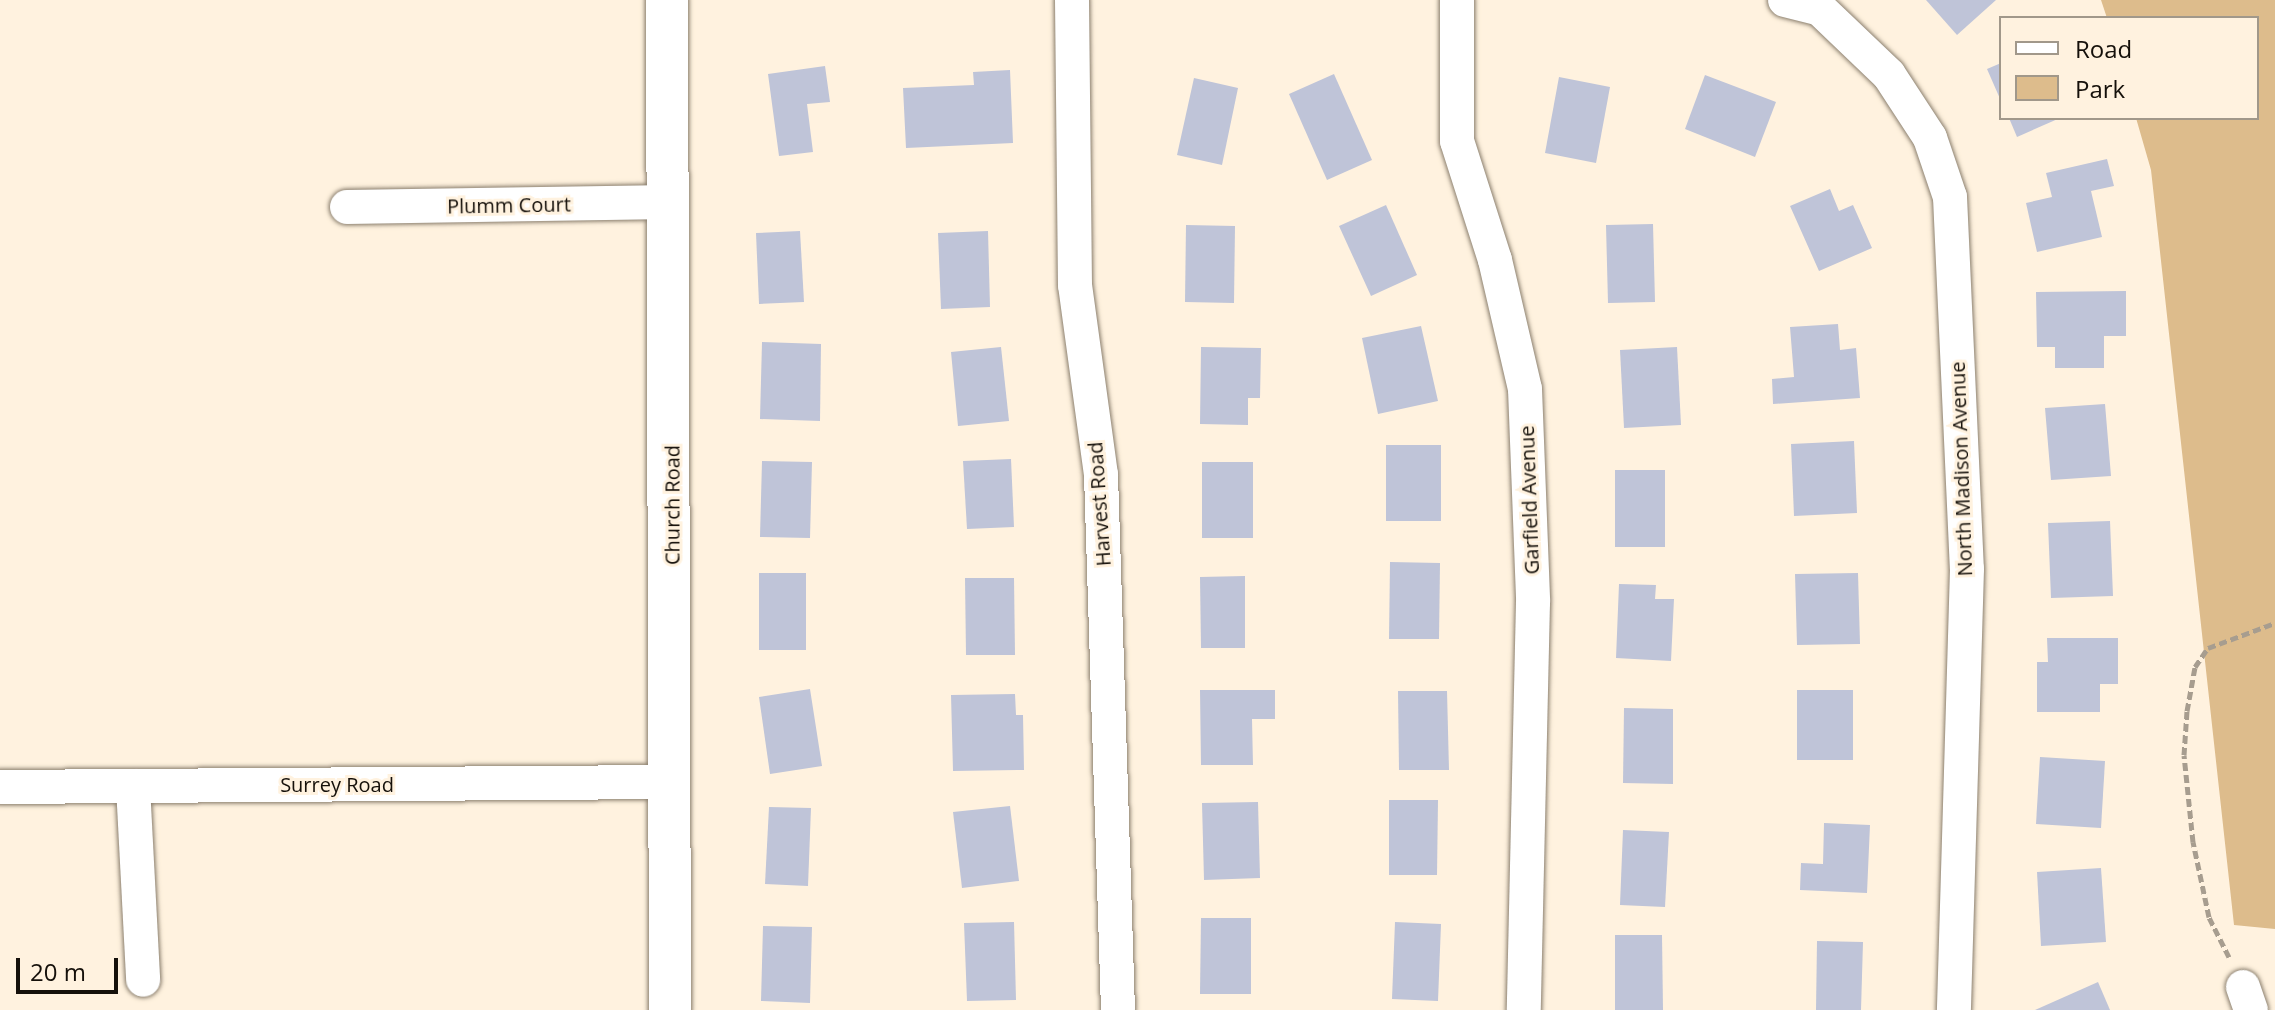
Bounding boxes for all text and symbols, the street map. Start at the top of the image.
legend [1999,16,2259,120]
text: Road [2075,32,2132,65]
text: Park [2075,72,2125,105]
street label: Plumm Court [447,192,571,218]
street label: North Madison Avenue [1945,361,1977,577]
street label: Garfield Avenue [1514,425,1544,575]
street label: Harvest Road [1083,441,1115,567]
street label: Church Road [660,445,684,565]
street label: Surrey Road [280,772,394,796]
scale bar [20,942,122,992]
text: 20 m [30,955,86,988]

